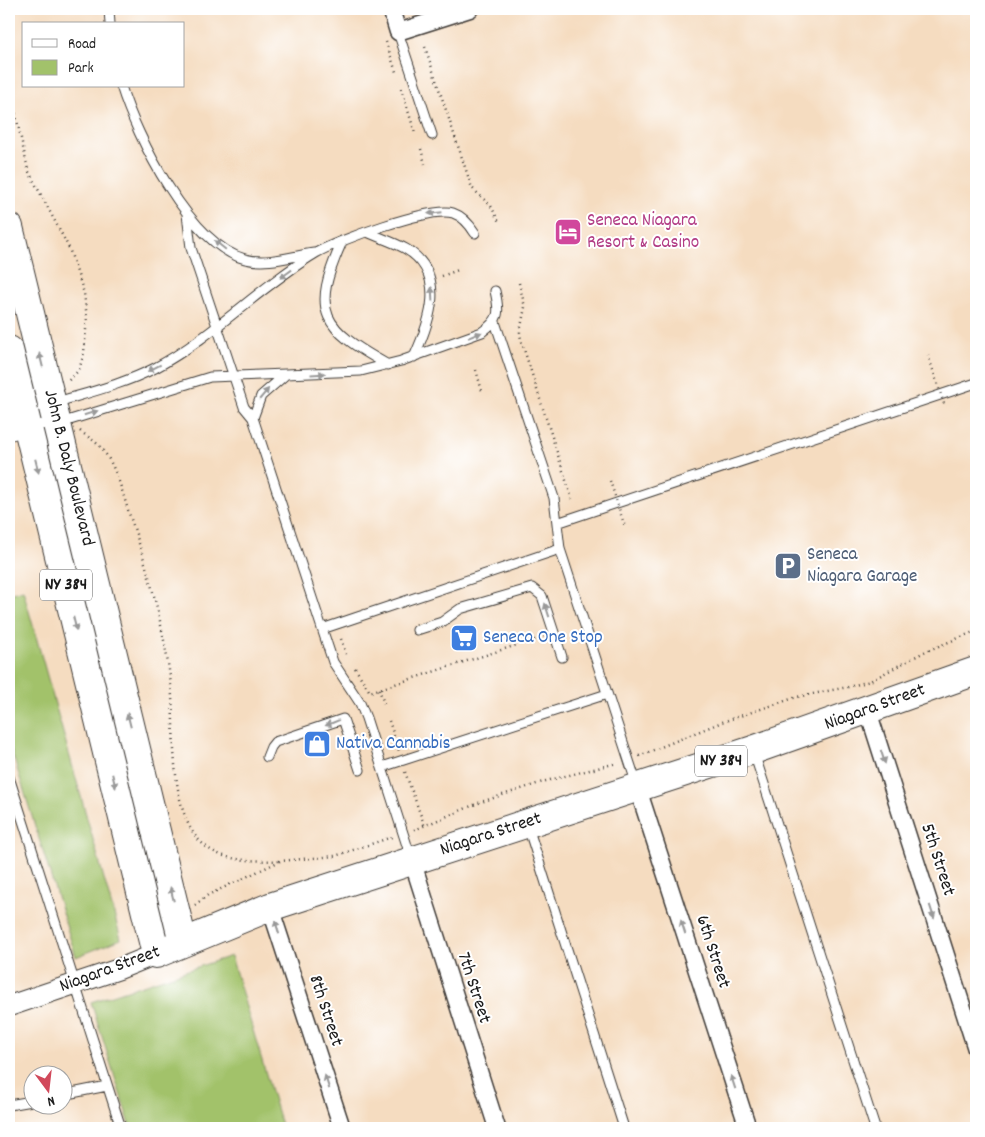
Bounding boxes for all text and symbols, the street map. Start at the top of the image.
legend [22,22,185,88]
text: Road [68,34,96,56]
text: Park [68,58,94,80]
place label: Seneca Niagara Resort & Casino [587,208,699,257]
one-way arrow [426,209,442,217]
hotel icon: Seneca Niagara Resort & Casino [553,217,583,247]
one-way arrow [214,239,227,250]
one-way arrow [279,269,293,279]
one-way arrow [428,286,436,302]
one-way arrow [467,330,482,338]
one-way arrow [37,352,45,367]
one-way arrow [146,364,161,372]
one-way arrow [310,369,326,377]
street label: John B. Daly Boulevard [36,387,100,549]
one-way arrow [258,388,270,400]
one-way arrow [84,409,99,417]
one-way arrow [33,458,41,473]
place label: Seneca Niagara Garage [807,542,917,591]
parking icon: Seneca Niagara Garage [773,551,803,581]
road number: NY 384 [40,570,92,600]
one-way arrow [543,603,550,618]
one-way arrow [71,616,79,631]
supermarket icon: Seneca One Stop [449,623,479,653]
place label: Seneca One Stop [483,625,603,652]
street label: Niagara Street [821,677,929,739]
one-way arrow [125,712,133,727]
one-way arrow [324,720,339,727]
shop icon: Nativa Cannabis [302,729,332,759]
place label: Nativa Cannabis [336,731,450,758]
road number: NY 384 [695,746,747,776]
one-way arrow [879,750,887,765]
one-way arrow [110,774,118,789]
street label: Niagara Street [437,806,545,864]
street label: 5th Street [913,820,961,900]
one-way arrow [168,887,176,902]
one-way arrow [929,905,937,920]
street label: 6th Street [687,912,737,992]
one-way arrow [679,919,687,934]
one-way arrow [272,920,280,935]
street label: Niagara Street [56,939,164,1001]
street label: 7th Street [449,949,497,1027]
street label: 8th Street [301,972,349,1050]
north arrow [22,1064,72,1114]
one-way arrow [322,1074,330,1089]
one-way arrow [728,1074,736,1089]
text: N [45,1090,57,1111]

